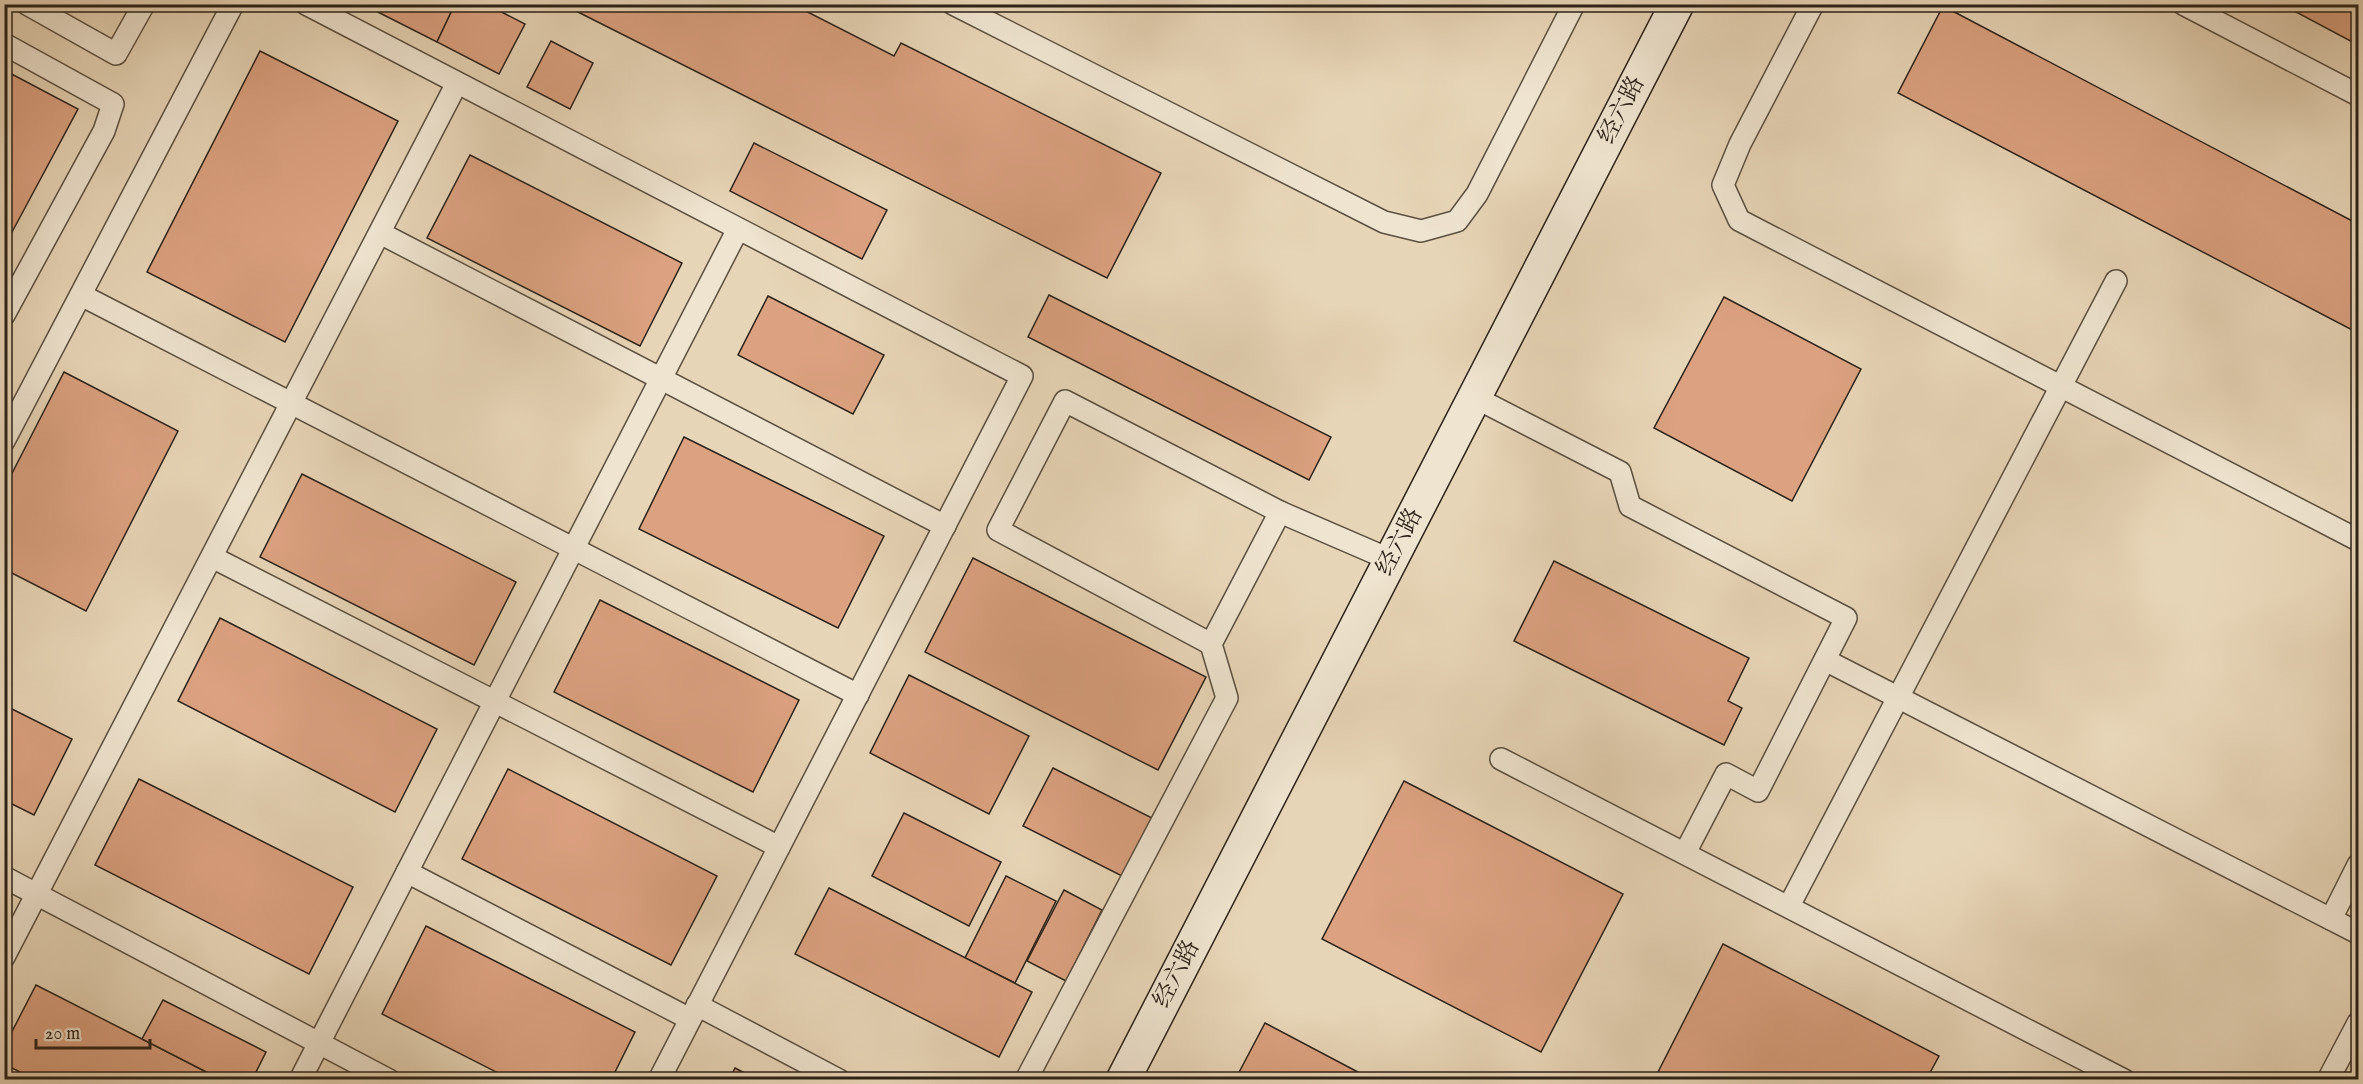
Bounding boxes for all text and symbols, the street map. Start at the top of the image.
street label: 经六路 [1592,71,1652,149]
street label: 经六路 [1370,503,1430,581]
street label: 经六路 [1147,935,1207,1013]
scale bar [36,1012,150,1050]
text: 20 m [45,1023,80,1046]

